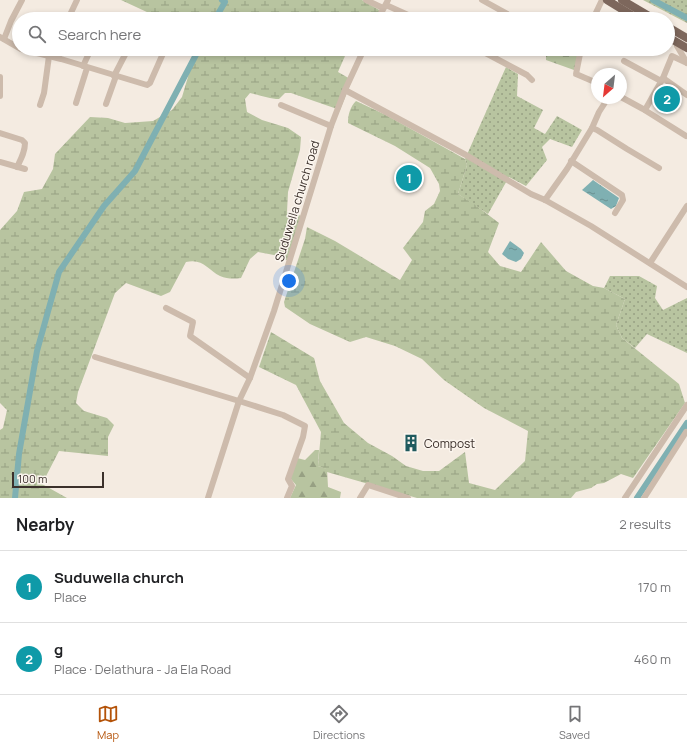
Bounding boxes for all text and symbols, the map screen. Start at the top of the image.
search box [12,12,675,56]
icon: search [26,23,48,45]
text: Search here [58,24,141,45]
north arrow [591,68,627,104]
pin: 2 [654,84,680,114]
street label: Suduwella church road [270,138,324,264]
pin: 1 [396,163,422,193]
your location [279,271,299,291]
building icon: Compost [401,433,421,453]
place label: Compost [424,435,475,452]
scale bar [12,470,104,489]
text: 100 m [18,471,47,486]
text: Nearby [16,513,74,536]
text: 2 results [619,515,671,533]
text: Suduwella church [54,567,184,588]
text: 1 [26,578,32,596]
text: 170 m [638,578,671,596]
text: Place [54,588,87,606]
text: g [54,639,63,660]
text: 2 [25,650,33,668]
text: 460 m [634,650,671,668]
text: Place · Delathura - Ja Ela Road [54,660,231,678]
tab: Map [97,703,119,742]
tab: Directions [313,703,365,742]
tab: Saved [559,703,590,742]

